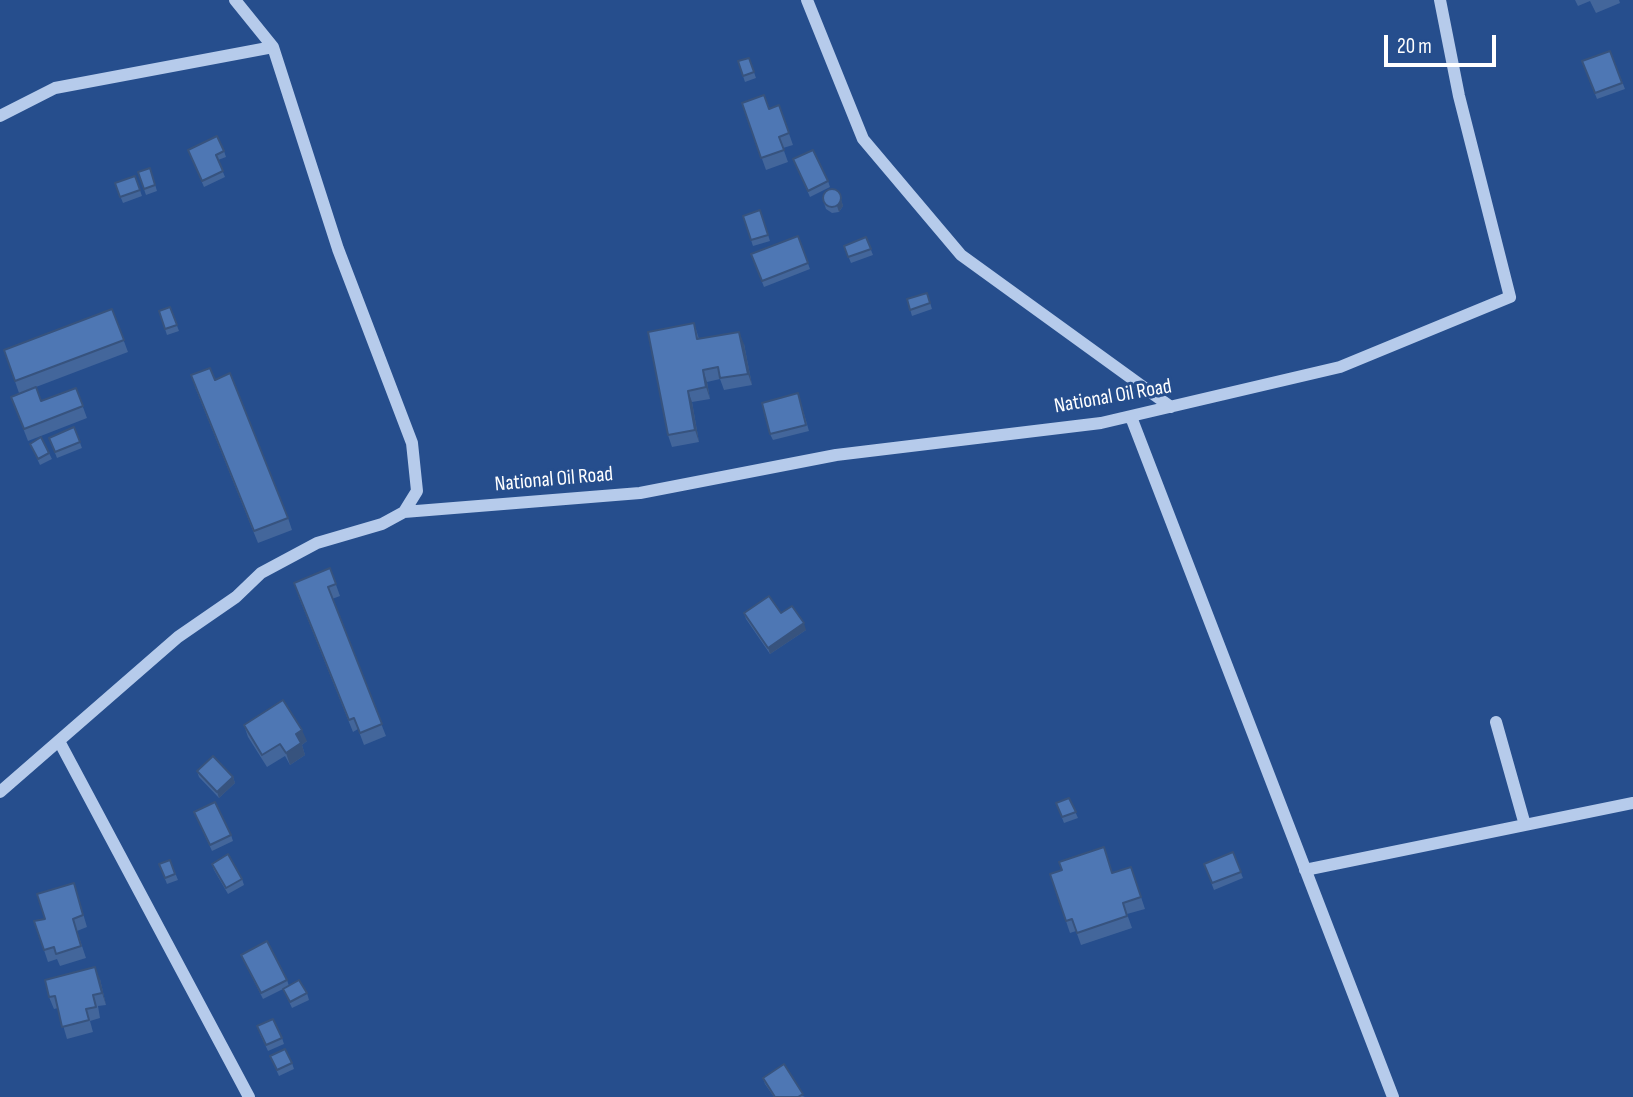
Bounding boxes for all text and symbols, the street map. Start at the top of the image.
scale bar [1388,21,1500,65]
text: 20 m [1397,34,1432,59]
street label: National Oil Road [1052,374,1174,420]
street label: National Oil Road [494,462,614,498]

